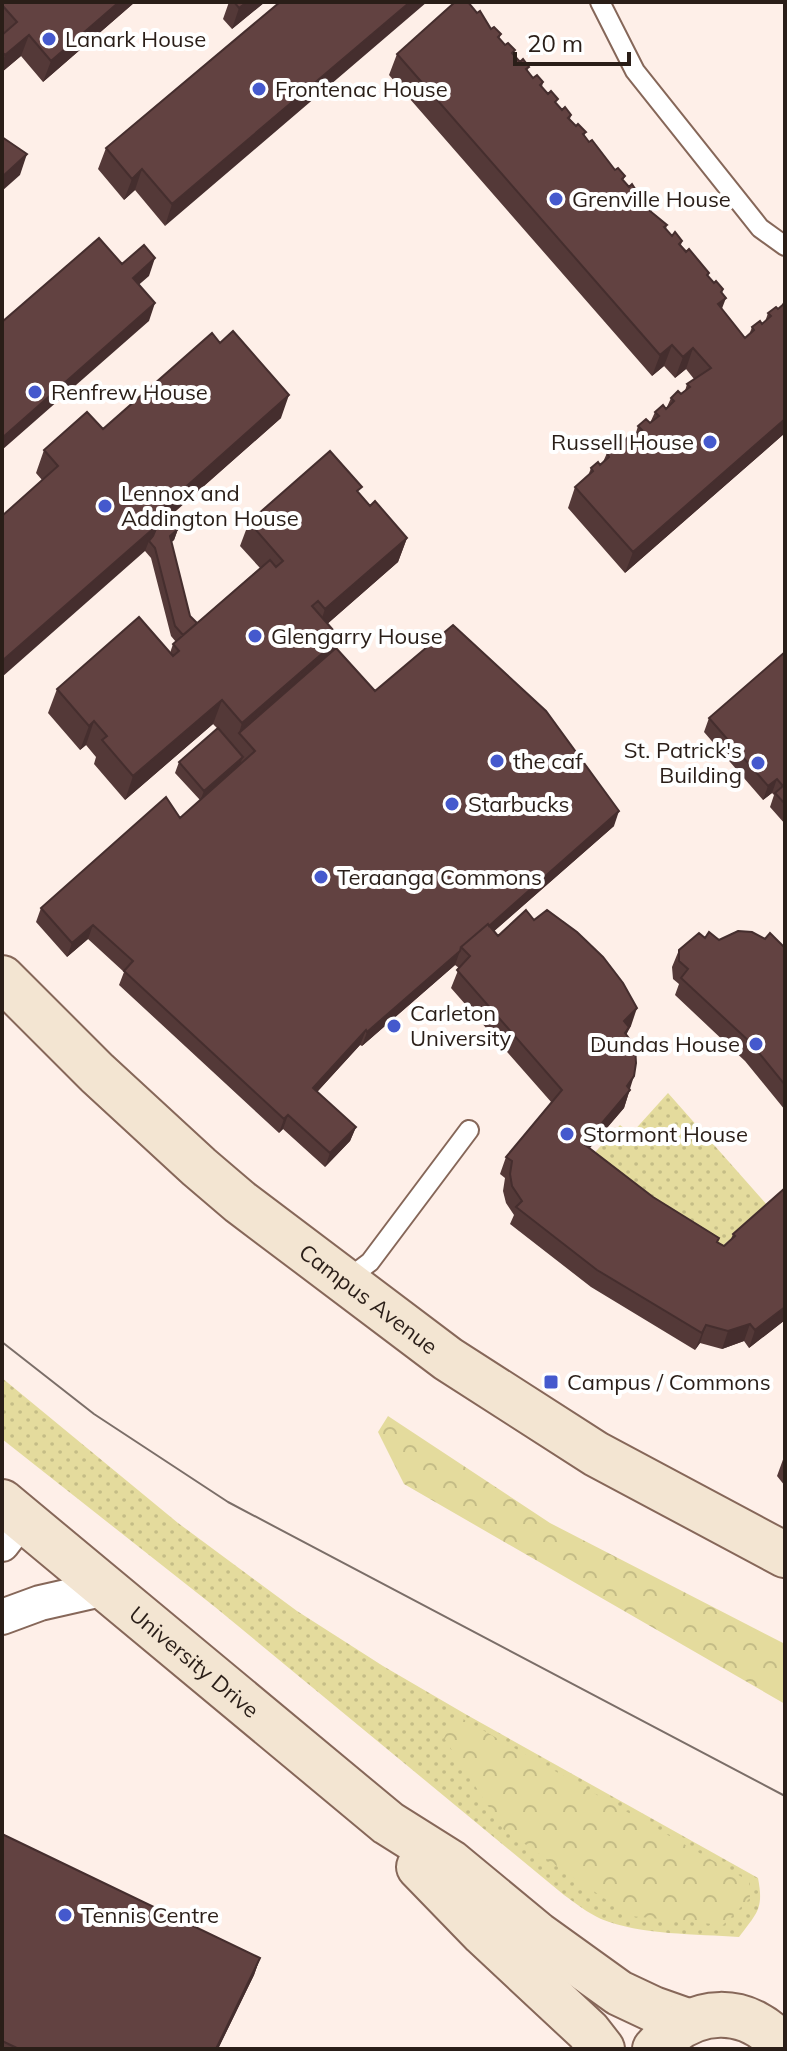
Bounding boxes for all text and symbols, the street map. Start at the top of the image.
scale bar [515,16,629,66]
place label: Lanark House [65,25,206,53]
text: 20 m [527,28,583,58]
marker: Lanark House [40,30,58,48]
place label: Frontenac House [275,75,448,103]
marker: Frontenac House [250,80,268,98]
place label: Grenville House [572,185,731,213]
marker: Grenville House [547,190,565,208]
place label: Renfrew House [51,378,208,406]
marker: Renfrew House [26,383,44,401]
place label: Russell House [551,428,694,456]
marker: Russell House [701,433,719,451]
place label: Lennox and Addington House [121,479,299,532]
marker: Lennox and Addington House [96,497,114,515]
place label: Glengarry House [271,622,443,650]
marker: Glengarry House [246,627,264,645]
place label: St. Patrick's Building [624,736,742,789]
place label: the caf [513,747,583,775]
marker: the caf [488,752,506,770]
marker: St. Patrick's Building [749,754,767,772]
place label: Starbucks [468,790,569,818]
marker: Starbucks [443,795,461,813]
place label: Teraanga Commons [337,863,542,891]
marker: Teraanga Commons [312,868,330,886]
place label: Carleton University [410,999,512,1052]
marker: Carleton University [385,1017,403,1035]
place label: Dundas House [590,1030,740,1058]
marker: Dundas House [747,1035,765,1053]
place label: Stormont House [583,1120,748,1148]
marker: Stormont House [558,1125,576,1143]
street label: Campus Avenue [294,1238,443,1360]
place label: Campus / Commons [567,1368,771,1396]
marker: Campus / Commons [542,1373,560,1391]
street label: University Drive [124,1600,265,1724]
place label: Tennis Centre [81,1901,219,1929]
marker: Tennis Centre [56,1906,74,1924]

